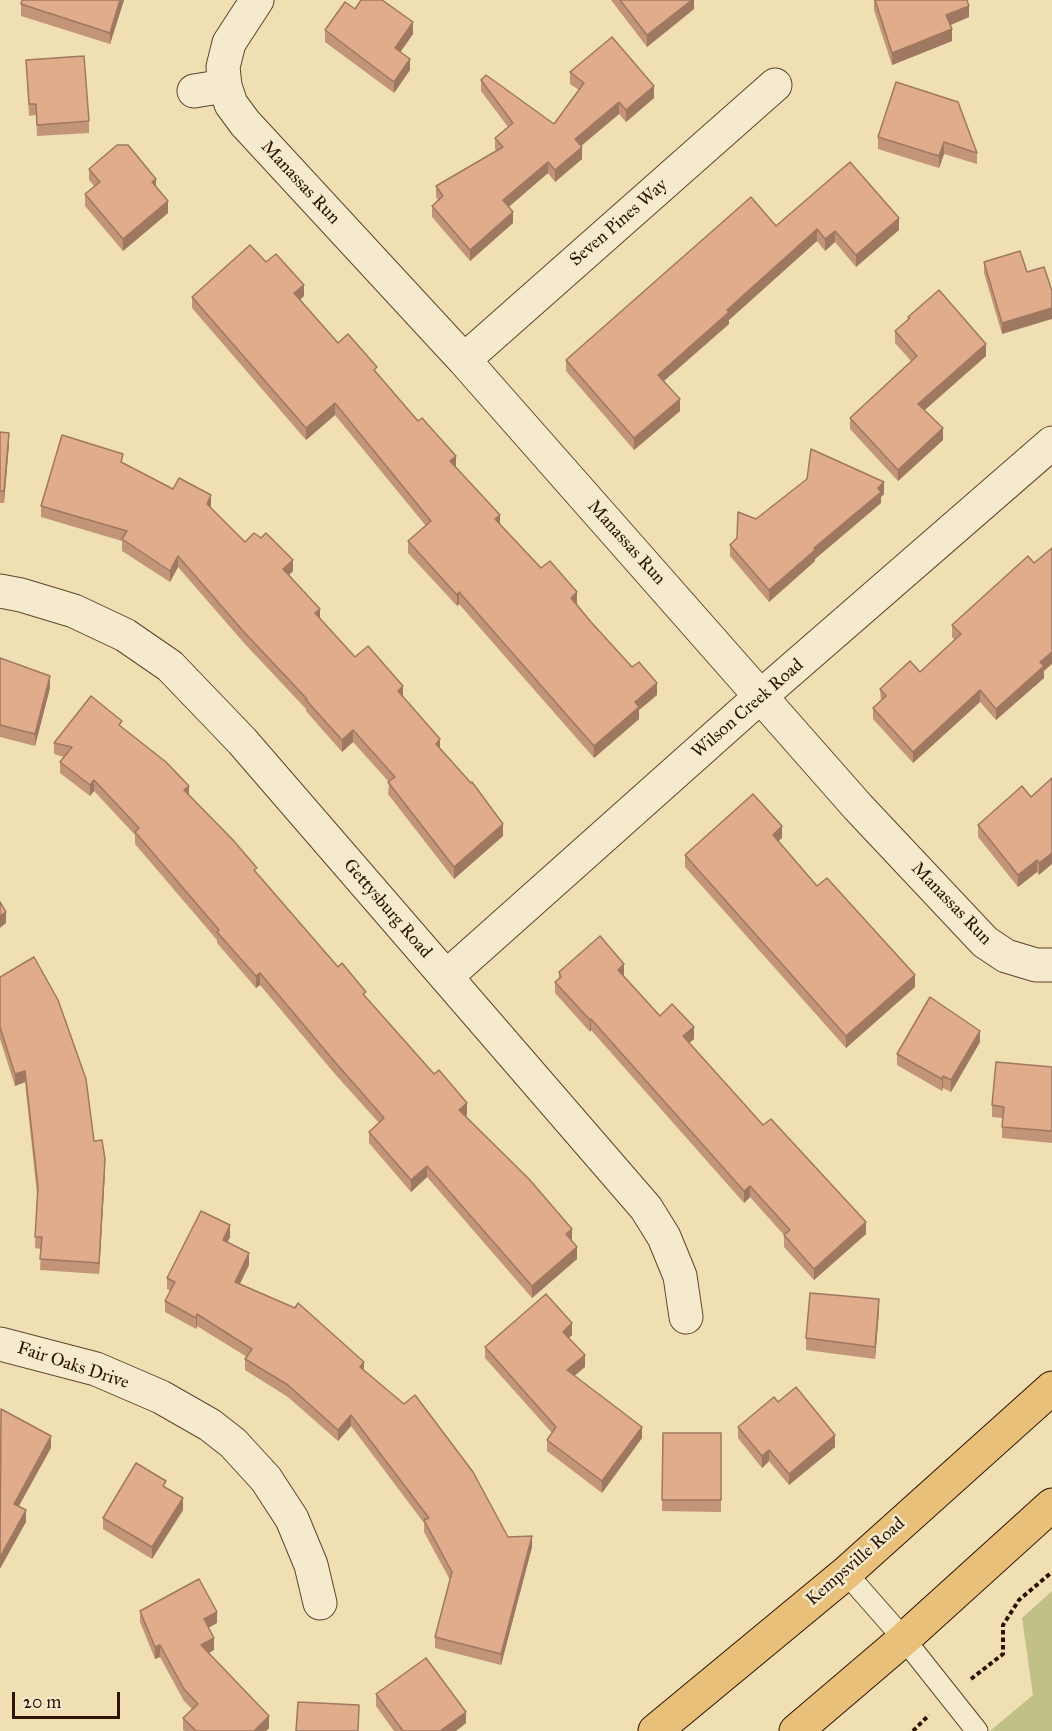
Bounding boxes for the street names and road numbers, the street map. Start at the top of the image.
street label: Manassas Run [256,137,344,229]
street label: Seven Pines Way [566,175,672,271]
street label: Manassas Run [582,496,670,590]
street label: Wilson Creek Road [688,655,808,763]
street label: Gettysburg Road [338,855,436,963]
street label: Manassas Run [906,858,996,950]
street label: Fair Oaks Drive [14,1338,132,1394]
street label: Kempsville Road [802,1513,910,1611]

